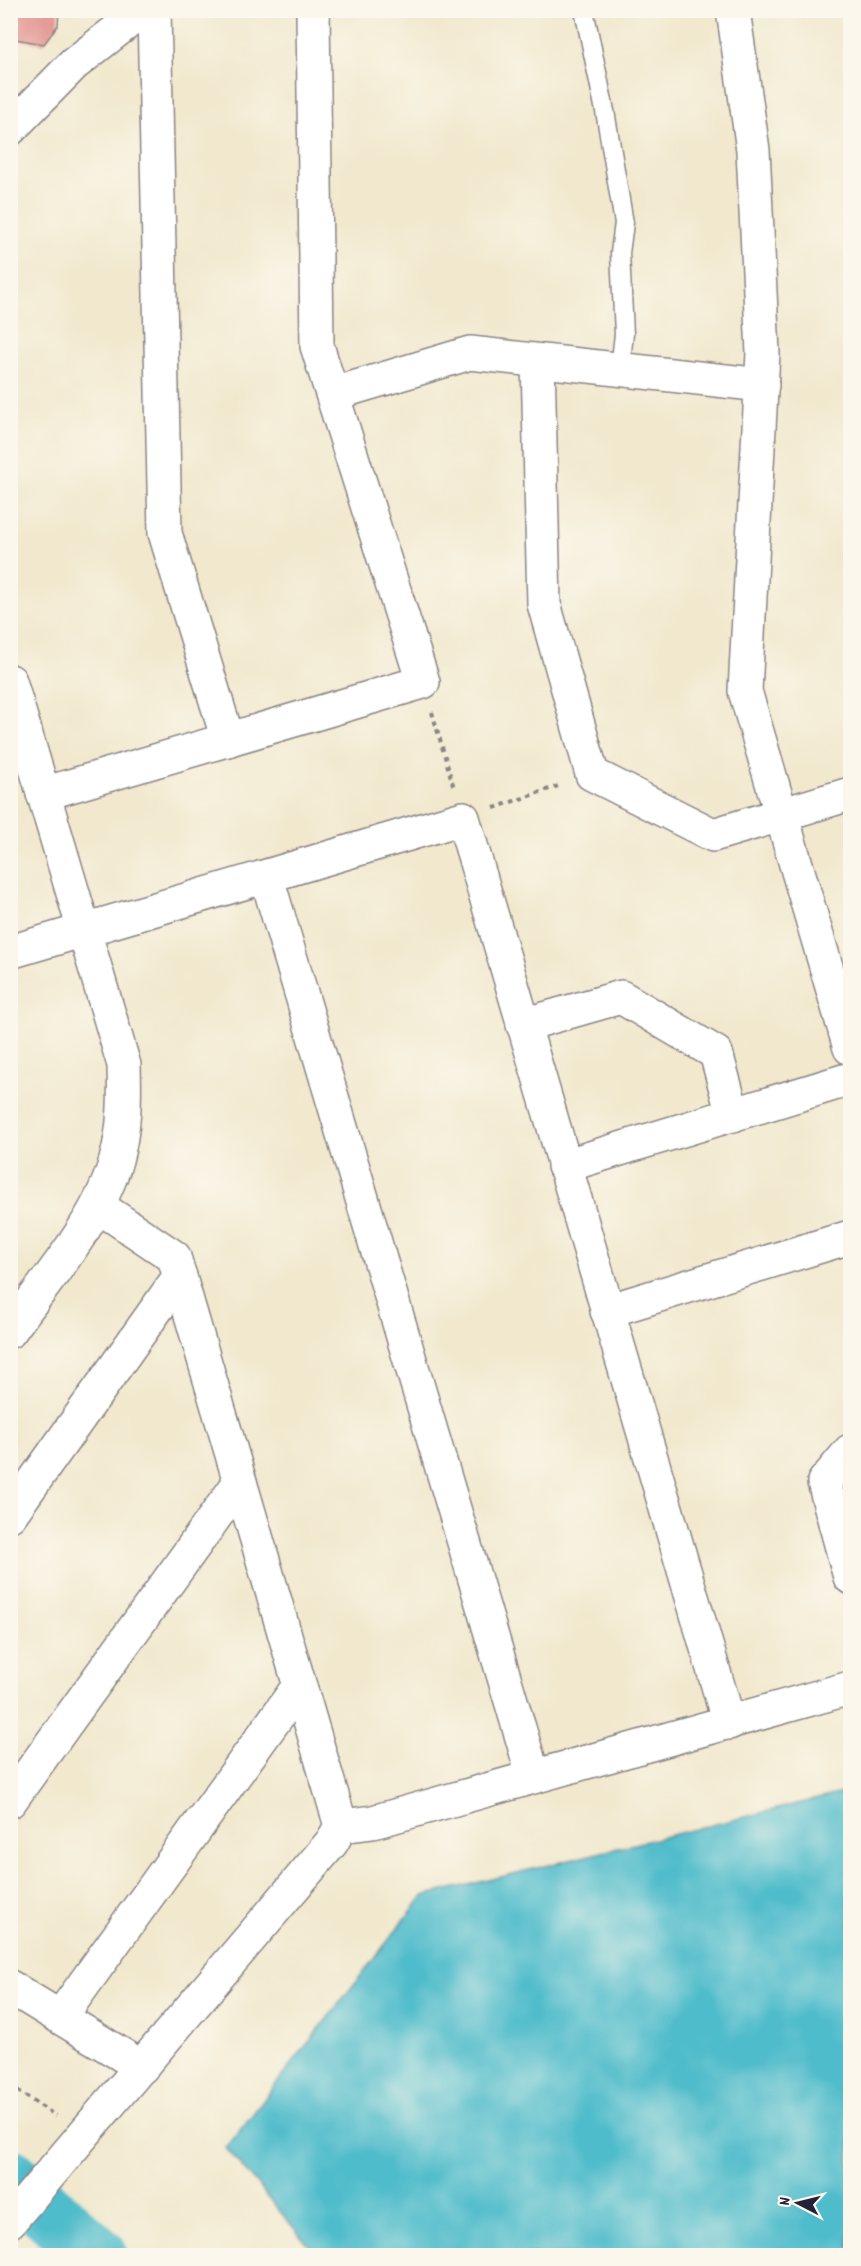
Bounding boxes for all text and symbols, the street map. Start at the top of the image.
north arrow [768,2173,828,2233]
text: N [774,2196,798,2207]

